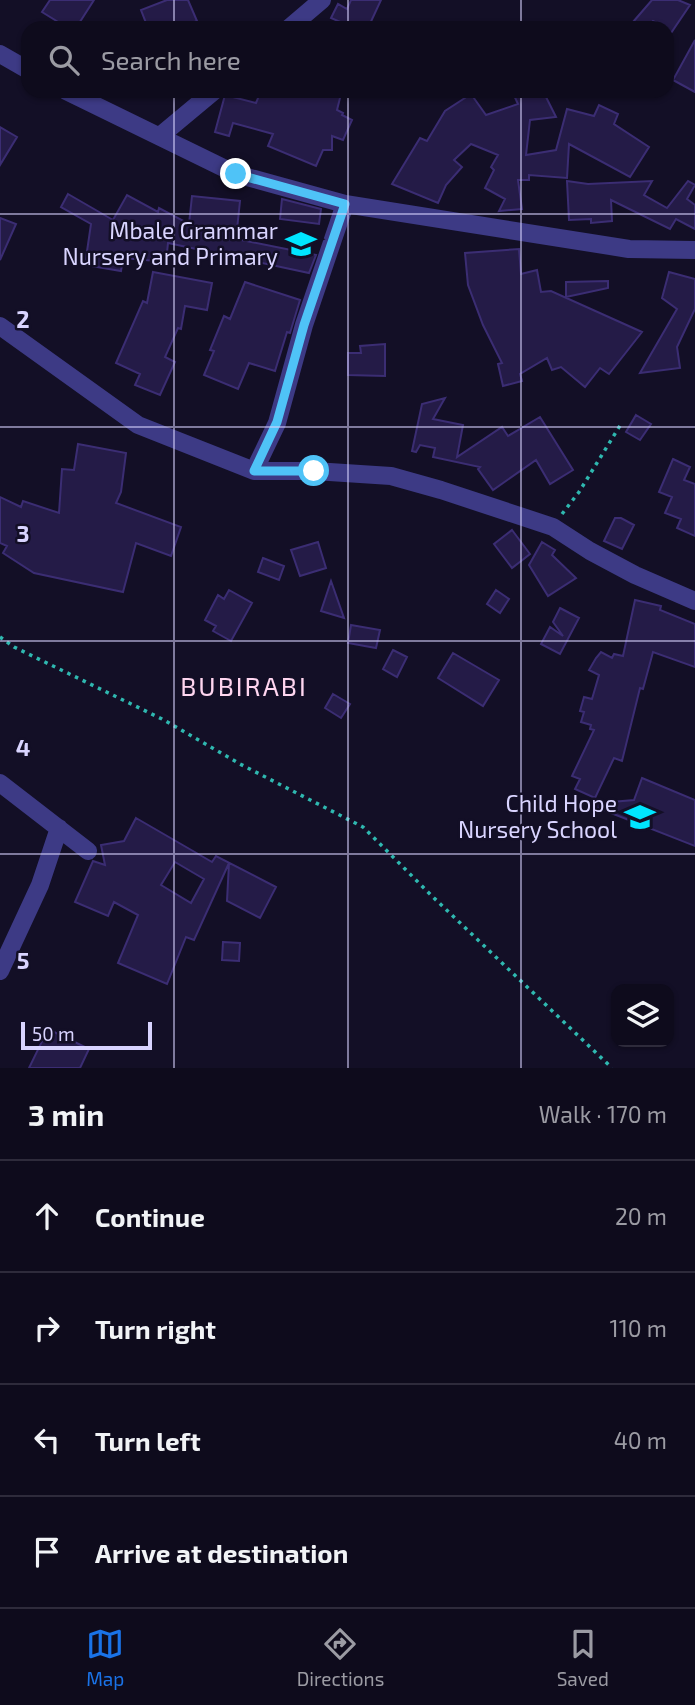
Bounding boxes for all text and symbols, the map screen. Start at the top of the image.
search box [21,21,674,98]
icon: search [45,41,83,79]
text: Search here [101,44,241,75]
route end [220,158,251,189]
place label: Mbale Grammar Nursery and Primary [62,216,278,270]
school or university icon: Mbale Grammar Nursery and Primary [284,227,318,261]
text: 2 [16,305,30,333]
route start [298,455,329,486]
text: 3 [16,519,30,547]
district label: BUBIRABI [180,670,308,701]
text: 4 [16,733,30,761]
place label: Child Hope Nursery School [458,789,617,843]
school or university icon: Child Hope Nursery School [623,800,657,834]
text: 5 [17,946,29,974]
map controls [611,984,674,1047]
button: layers [611,984,674,1047]
scale bar [21,1019,152,1051]
text: 50 m [32,1022,75,1045]
text: 3 min [28,1096,104,1132]
text: Walk · 170 m [539,1100,667,1128]
icon: ahead [28,1197,66,1235]
text: Continue [95,1201,205,1232]
text: 20 m [615,1202,667,1230]
icon: right [28,1309,66,1347]
text: Turn right [95,1313,216,1344]
text: 110 m [610,1314,667,1342]
icon: left [28,1421,66,1459]
text: Turn left [95,1425,201,1456]
text: 40 m [614,1426,667,1454]
icon: arrive [28,1533,66,1571]
text: Arrive at destination [95,1537,348,1568]
tab: Map [86,1625,124,1690]
tab: Directions [297,1625,384,1690]
tab: Saved [557,1625,609,1690]

